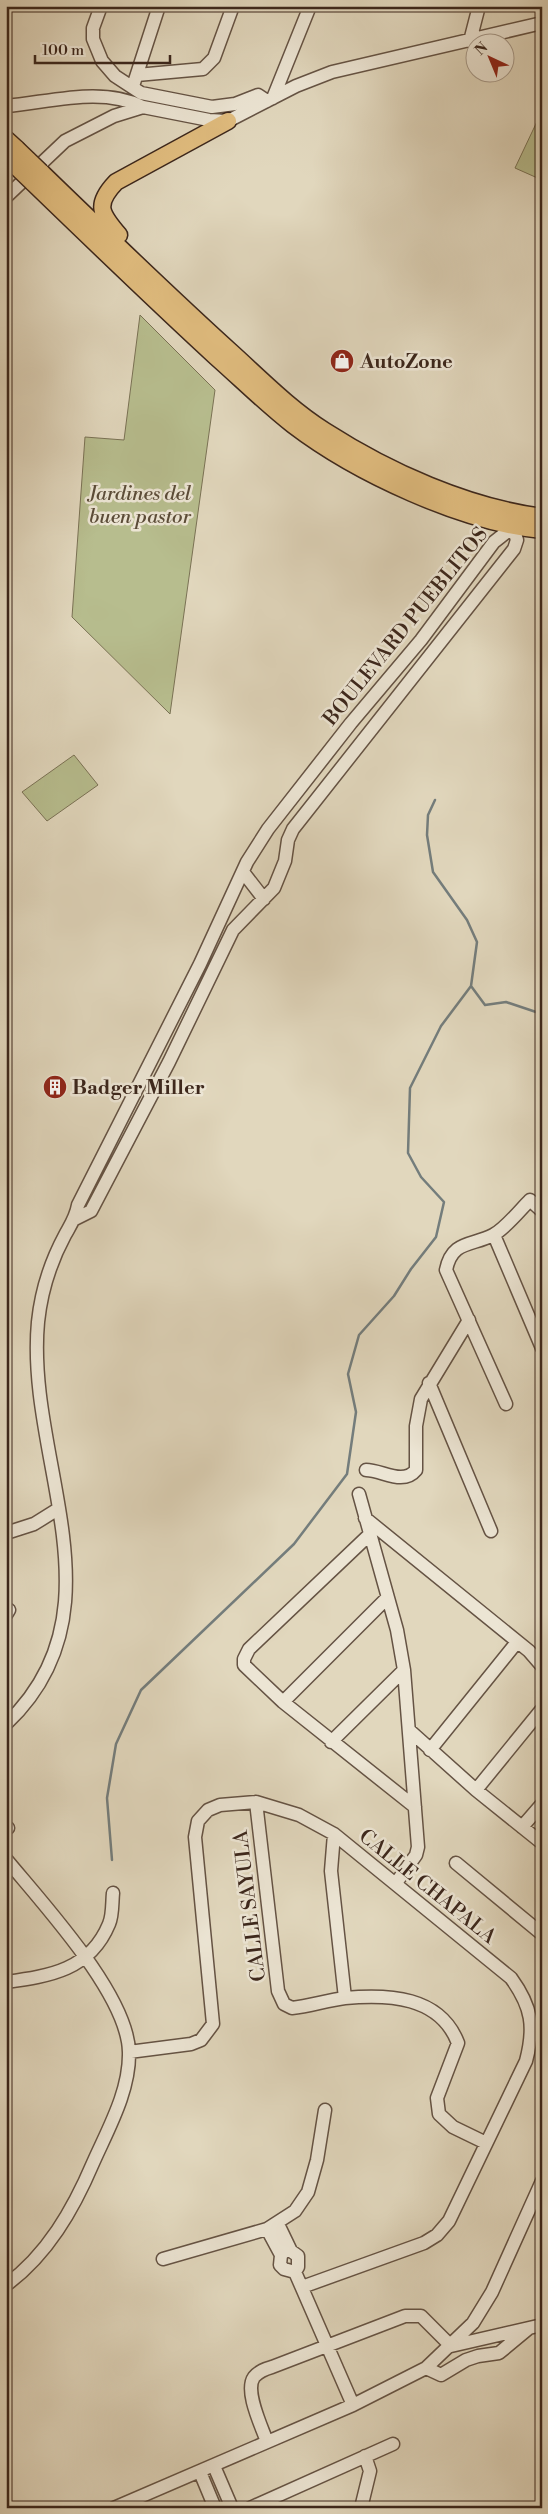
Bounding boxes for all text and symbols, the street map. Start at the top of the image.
scale bar [35,32,170,64]
north arrow [466,32,516,82]
text: N [471,39,492,60]
text: 100 m [42,41,84,60]
shop icon: AutoZone [329,348,355,374]
place label: AutoZone [359,350,453,375]
park label: Jardines del buen pastor [87,482,192,530]
street label: BOULEVARD PUEBLITOS [318,523,494,732]
building icon: Badger Miller [42,1074,68,1100]
place label: Badger Miller [72,1076,205,1101]
street label: CALLE CHAPALA [353,1824,502,1951]
street label: CALLE SAYULA [229,1827,272,1983]

